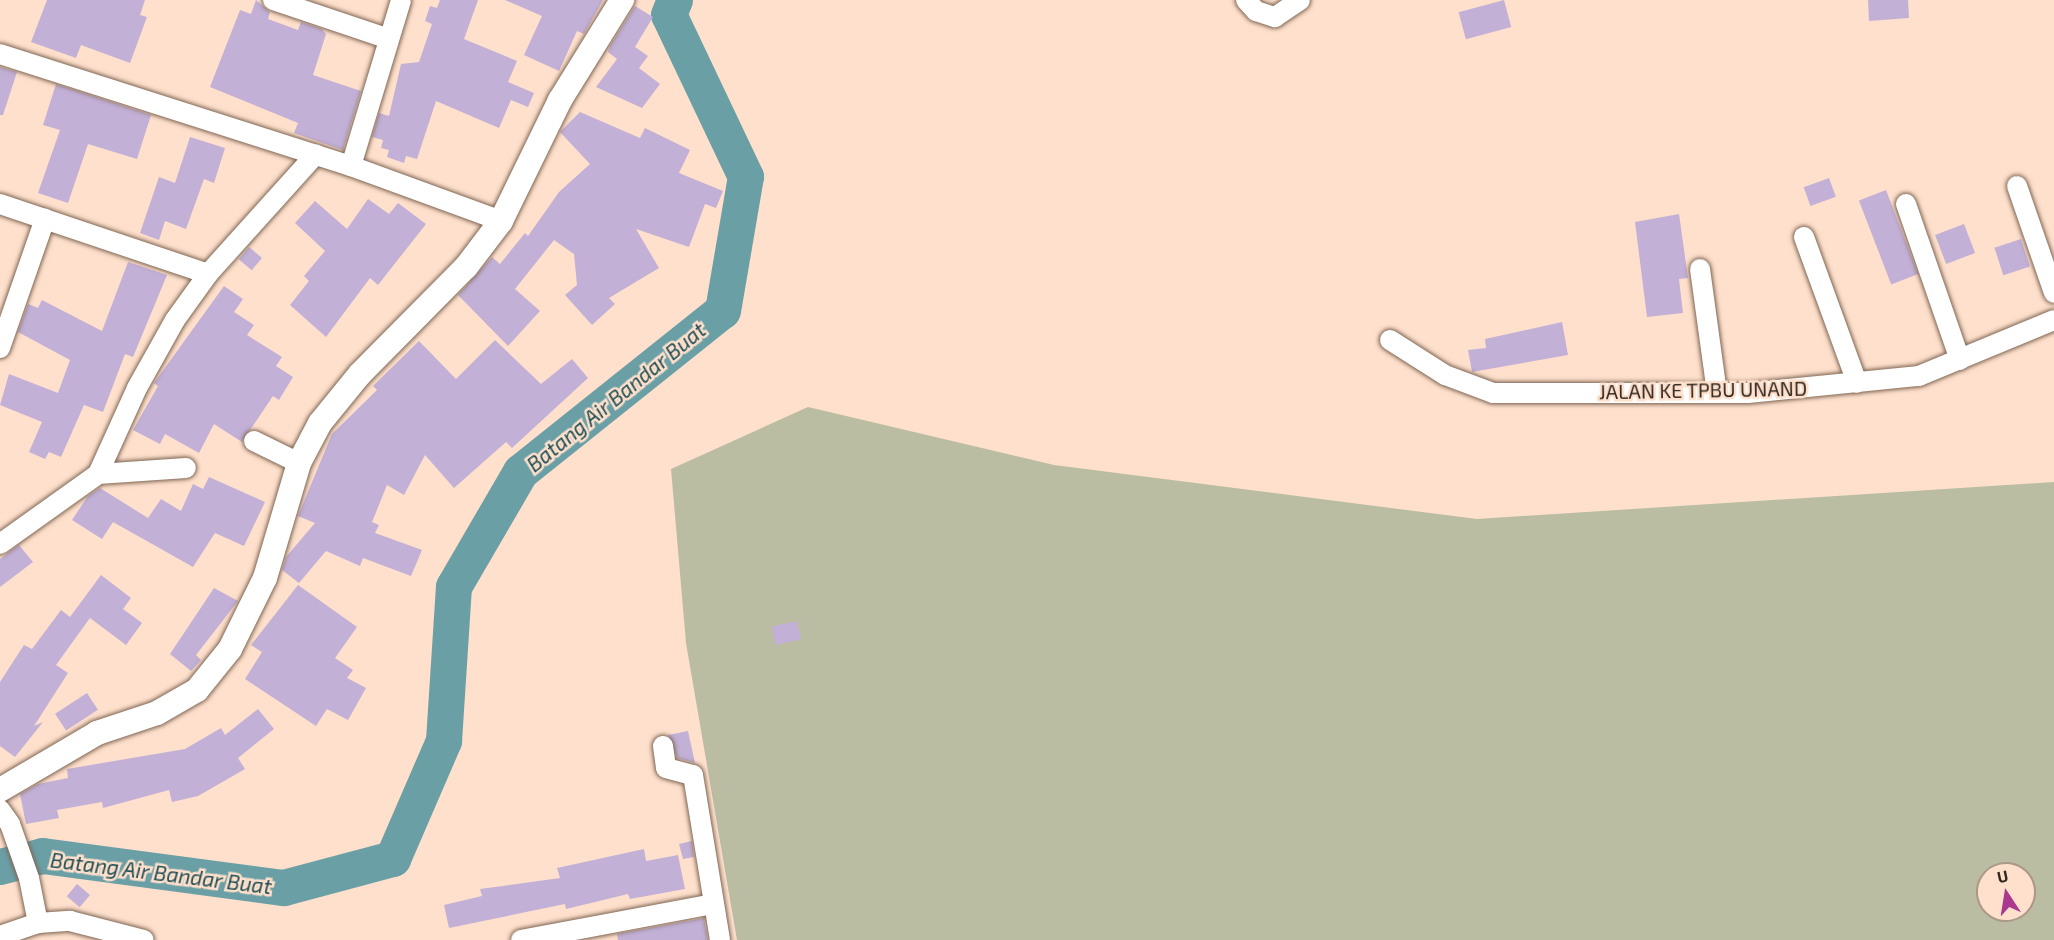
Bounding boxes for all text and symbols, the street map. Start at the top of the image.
water label: Batang Air Bandar Buat [521,317,711,477]
street label: JALAN KE TPBU UNAND [1598,376,1808,404]
water label: Batang Air Bandar Buat [48,847,274,899]
north arrow [1976,862,2036,922]
text: U [1995,865,2010,886]

